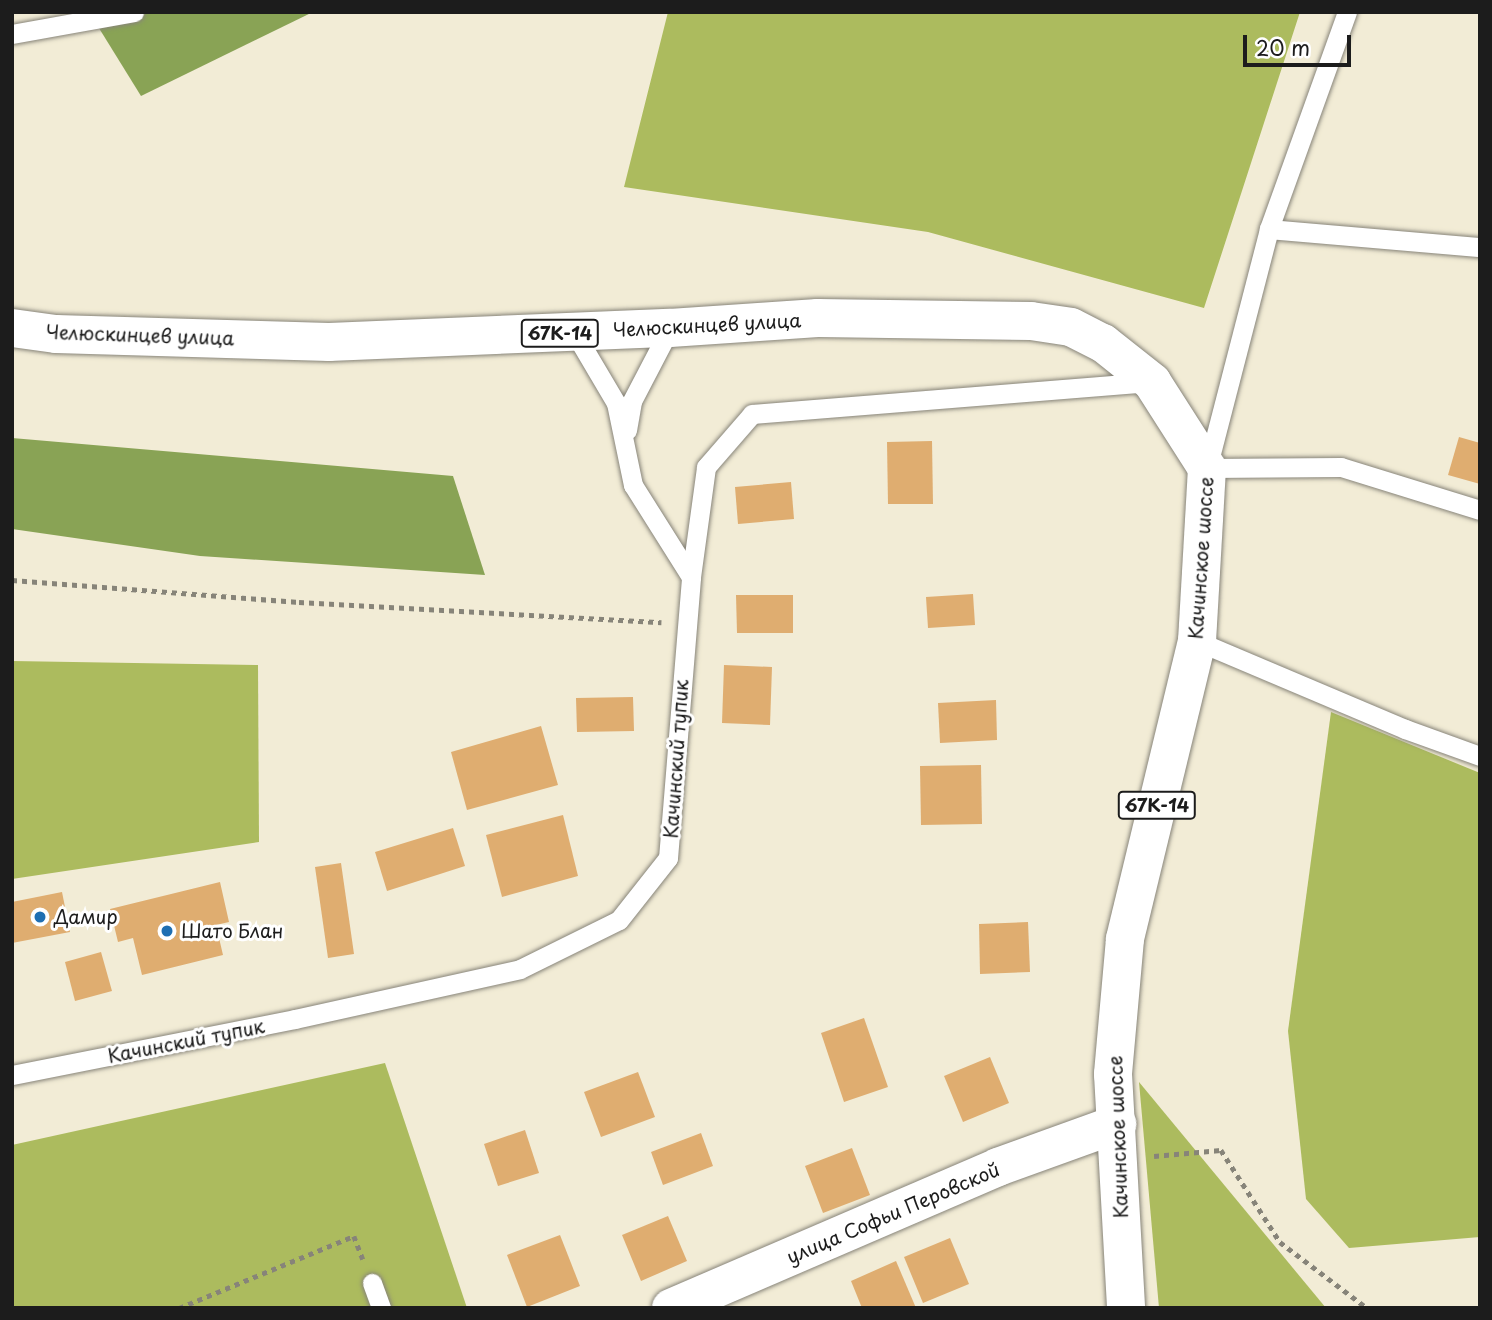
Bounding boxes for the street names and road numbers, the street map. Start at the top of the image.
street label: Челюскинцев улица [612,309,802,341]
road number: 67К-14 [520,318,600,348]
street label: Челюскинцев улица [45,320,235,350]
street label: Качинское шоссе [1184,476,1218,640]
street label: Качинский тупик [659,679,693,839]
road number: 67К-14 [1117,790,1197,820]
street label: Качинский тупик [106,1015,266,1067]
street label: Качинское шоссе [1104,1055,1132,1219]
street label: улица Софьи Перовской [782,1157,1004,1269]

